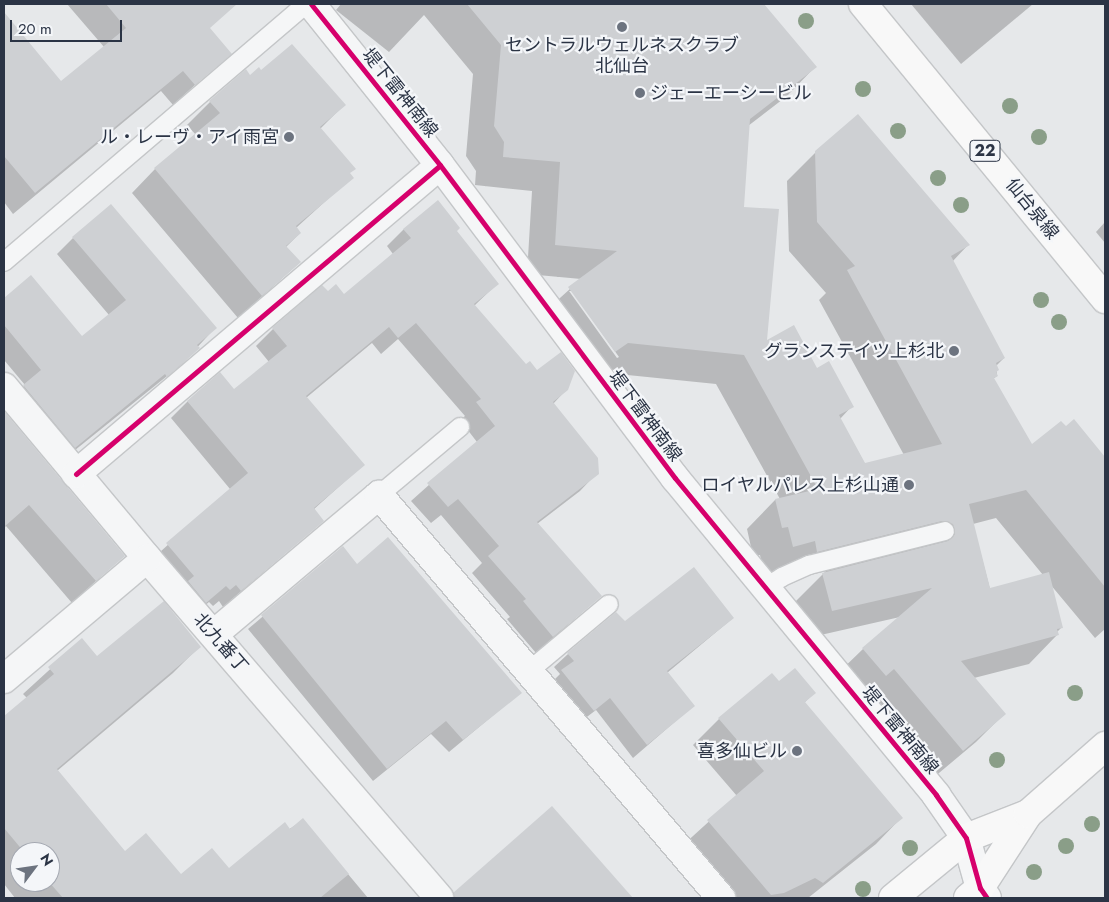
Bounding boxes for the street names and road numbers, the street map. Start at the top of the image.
street label: 堤下雷神南線 [358,44,442,142]
road number: 22 [969,138,1001,164]
street label: 仙台泉線 [1001,174,1063,244]
street label: 堤下雷神南線 [604,366,686,466]
street label: 北九番丁 [189,609,253,677]
street label: 堤下雷神南線 [857,682,943,778]

